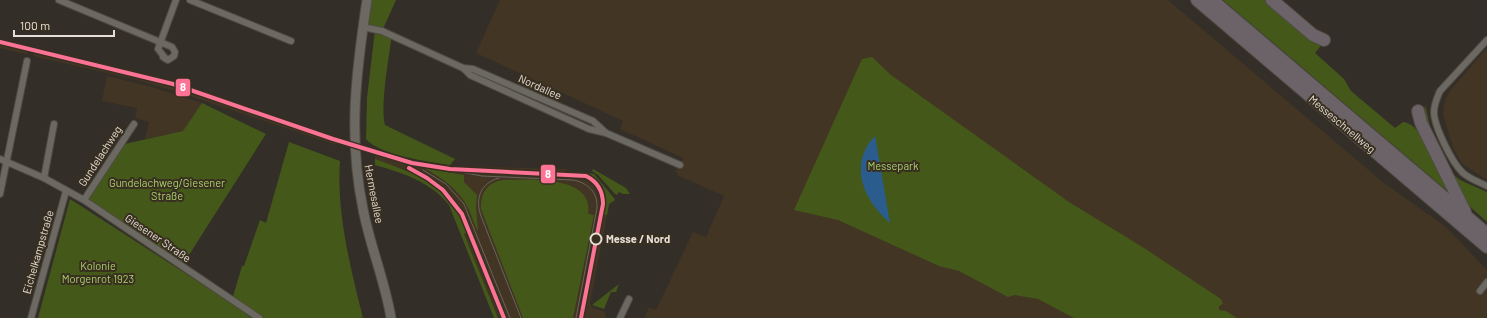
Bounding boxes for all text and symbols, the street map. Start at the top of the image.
scale bar [14,12,114,38]
text: 100 m [20,18,50,32]
street label: Nordallee [517,71,564,102]
line badge: 8 [175,78,191,97]
text: 8 [180,80,186,93]
street label: Messeschnellweg [1306,92,1378,155]
street label: Gundelachweg [75,123,124,188]
park label: Messepark [867,159,919,172]
street label: Hermesallee [362,163,387,225]
line badge: 8 [540,164,556,184]
text: 8 [545,167,551,180]
park label: Gundelachweg/Giesener Straße [109,176,225,202]
street label: Eichelkampstraße [19,208,56,295]
street label: Giesener Straße [123,211,194,264]
marker: Messe / Nord [589,232,603,246]
place label: Messe / Nord [606,232,670,245]
park label: Kolonie Morgenrot 1923 [62,259,134,285]

